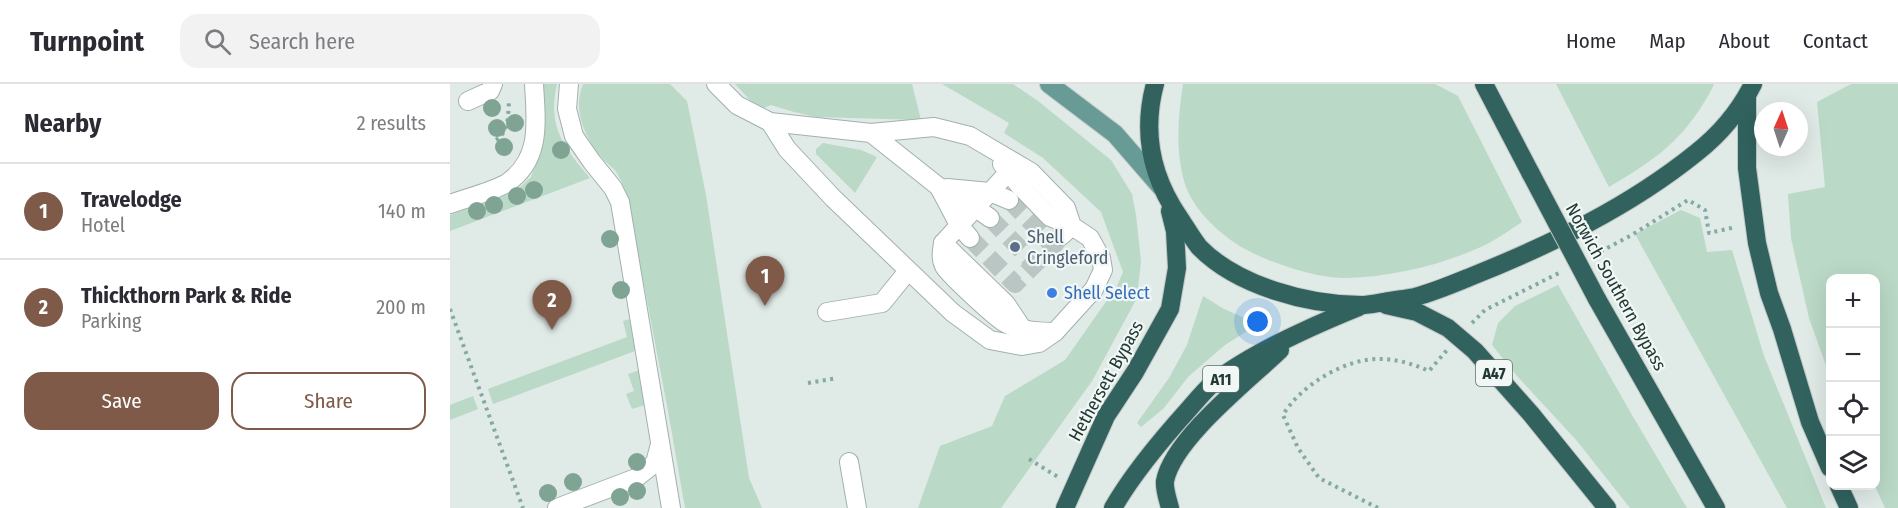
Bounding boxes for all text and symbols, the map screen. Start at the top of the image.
search box [180,14,600,68]
text: Turnpoint [30,25,144,58]
icon: search [201,25,234,58]
text: Search here [249,28,355,55]
text: Home [1566,28,1616,54]
text: Map [1649,28,1686,54]
text: About [1719,28,1770,54]
text: Contact [1803,28,1868,54]
north arrow [1754,102,1808,156]
text: Nearby [24,108,101,139]
text: 2 results [357,111,426,135]
text: Travelodge [81,186,182,213]
text: 1 [39,199,48,223]
text: 140 m [378,199,426,223]
street label: Norwich Southern Bypass [1561,200,1671,375]
text: Hotel [81,213,125,237]
place label: Shell Cringleford [1027,226,1108,269]
marker: Shell Cringleford [1008,240,1022,254]
pin: 1 [746,256,784,306]
map controls [1826,274,1880,490]
button: + [1826,274,1880,328]
pin: 2 [532,280,572,330]
text: Thickthorn Park & Ride [81,282,292,309]
place label: Shell Select [1064,282,1150,304]
marker: Shell Select [1045,286,1059,300]
text: 2 [39,295,48,319]
text: 200 m [376,295,426,319]
your location [1243,307,1272,336]
text: Parking [81,309,142,333]
street label: Hethersett Bypass [1064,317,1148,445]
button: − [1826,328,1880,382]
road number: A47 [1476,360,1512,386]
road number: A11 [1203,366,1239,392]
button: Save [24,372,219,430]
button: Share [231,372,426,430]
button: locate [1826,382,1880,436]
button: layers [1826,436,1880,490]

